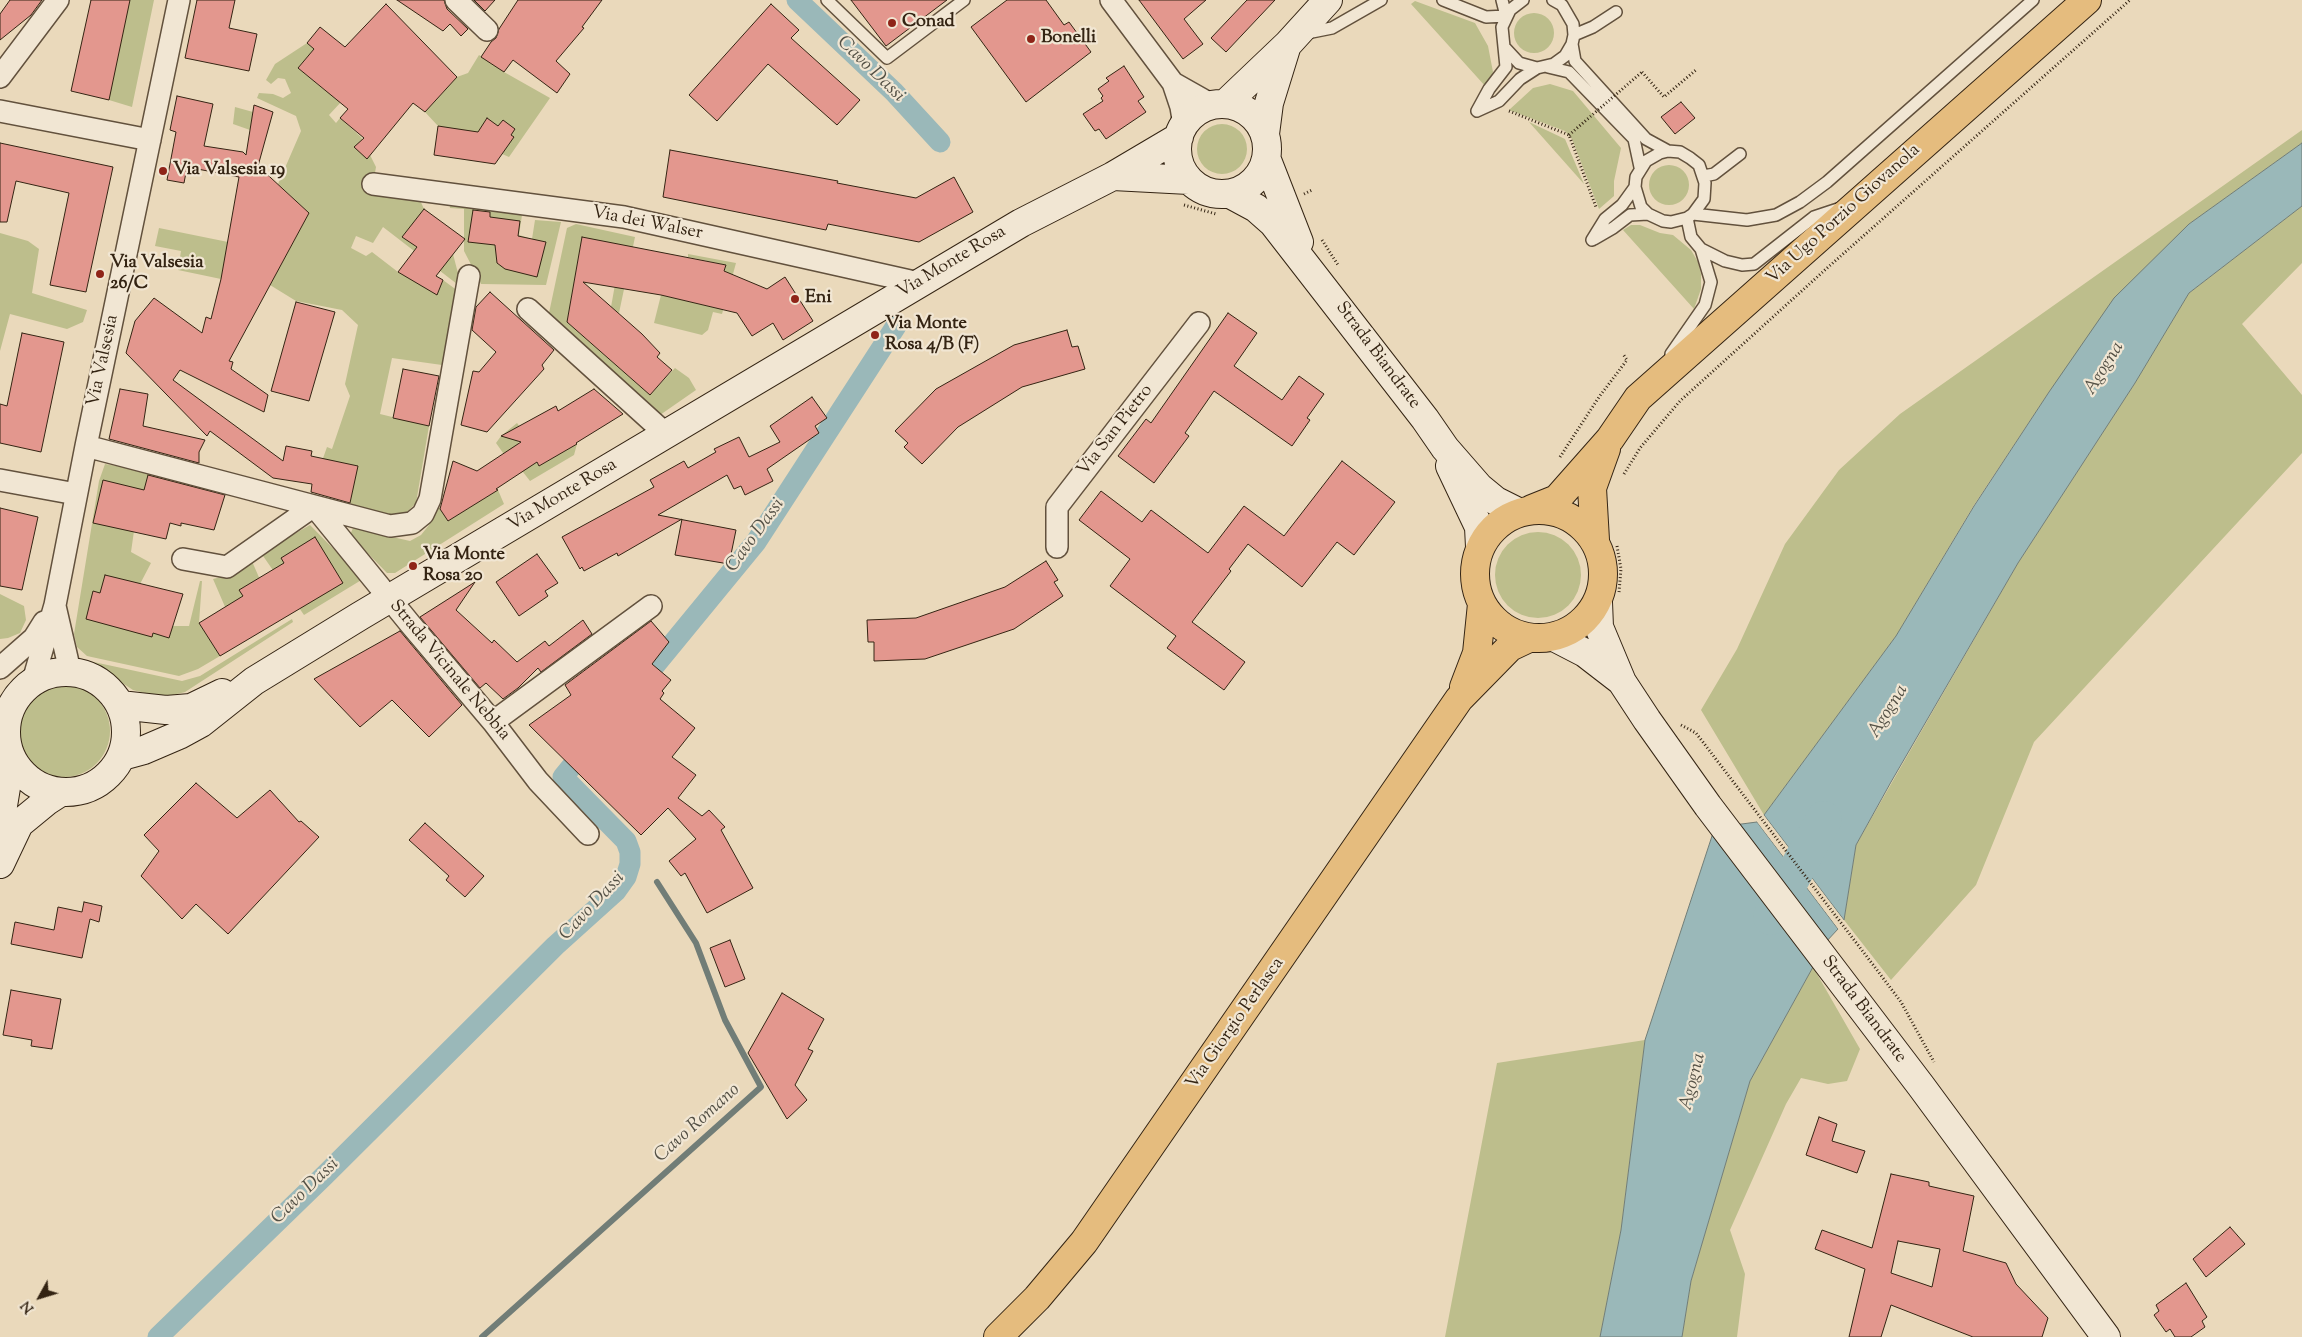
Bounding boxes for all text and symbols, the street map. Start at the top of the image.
place label: Conad [902,12,955,34]
marker: Conad [886,17,898,29]
place label: Bonelli [1041,28,1096,50]
water label: Cavo Dassi [831,32,909,108]
marker: Bonelli [1025,33,1037,45]
street label: Via Ugo Porzio Giovanola [1763,140,1925,290]
place label: Via Valsesia 19 [173,160,285,182]
marker: Via Valsesia 19 [157,165,169,177]
street label: Via dei Walser [590,203,704,245]
street label: Via Monte Rosa [894,222,1010,304]
place label: Via Valsesia 26/C [110,253,203,296]
marker: Via Valsesia 26/C [94,268,106,280]
place label: Eni [805,288,832,310]
marker: Eni [789,293,801,305]
street label: Strada Biandrate [1330,298,1424,414]
street label: Via Valsesia [84,313,124,409]
place label: Via Monte Rosa 4/B (F) [885,314,979,356]
marker: Via Monte Rosa 4/B (F) [869,329,881,341]
water label: Agogna [2080,338,2130,400]
street label: Via San Pietro [1074,381,1158,481]
street label: Via Monte Rosa [505,455,621,537]
water label: Cavo Dassi [722,495,790,577]
place label: Via Monte Rosa 20 [423,545,505,588]
marker: Via Monte Rosa 20 [407,560,419,572]
street label: Strada Vicinale Nebbia [384,596,514,746]
water label: Agogna [1864,681,1914,743]
water label: Cavo Dassi [555,868,631,946]
street label: Strada Biandrate [1816,952,1910,1068]
street label: Via Giorgio Perlasca [1182,954,1290,1094]
water label: Agogna [1676,1051,1712,1113]
water label: Cavo Romano [650,1080,746,1168]
water label: Cavo Dassi [267,1154,345,1230]
north arrow [15,1272,65,1322]
text: N [17,1296,40,1317]

